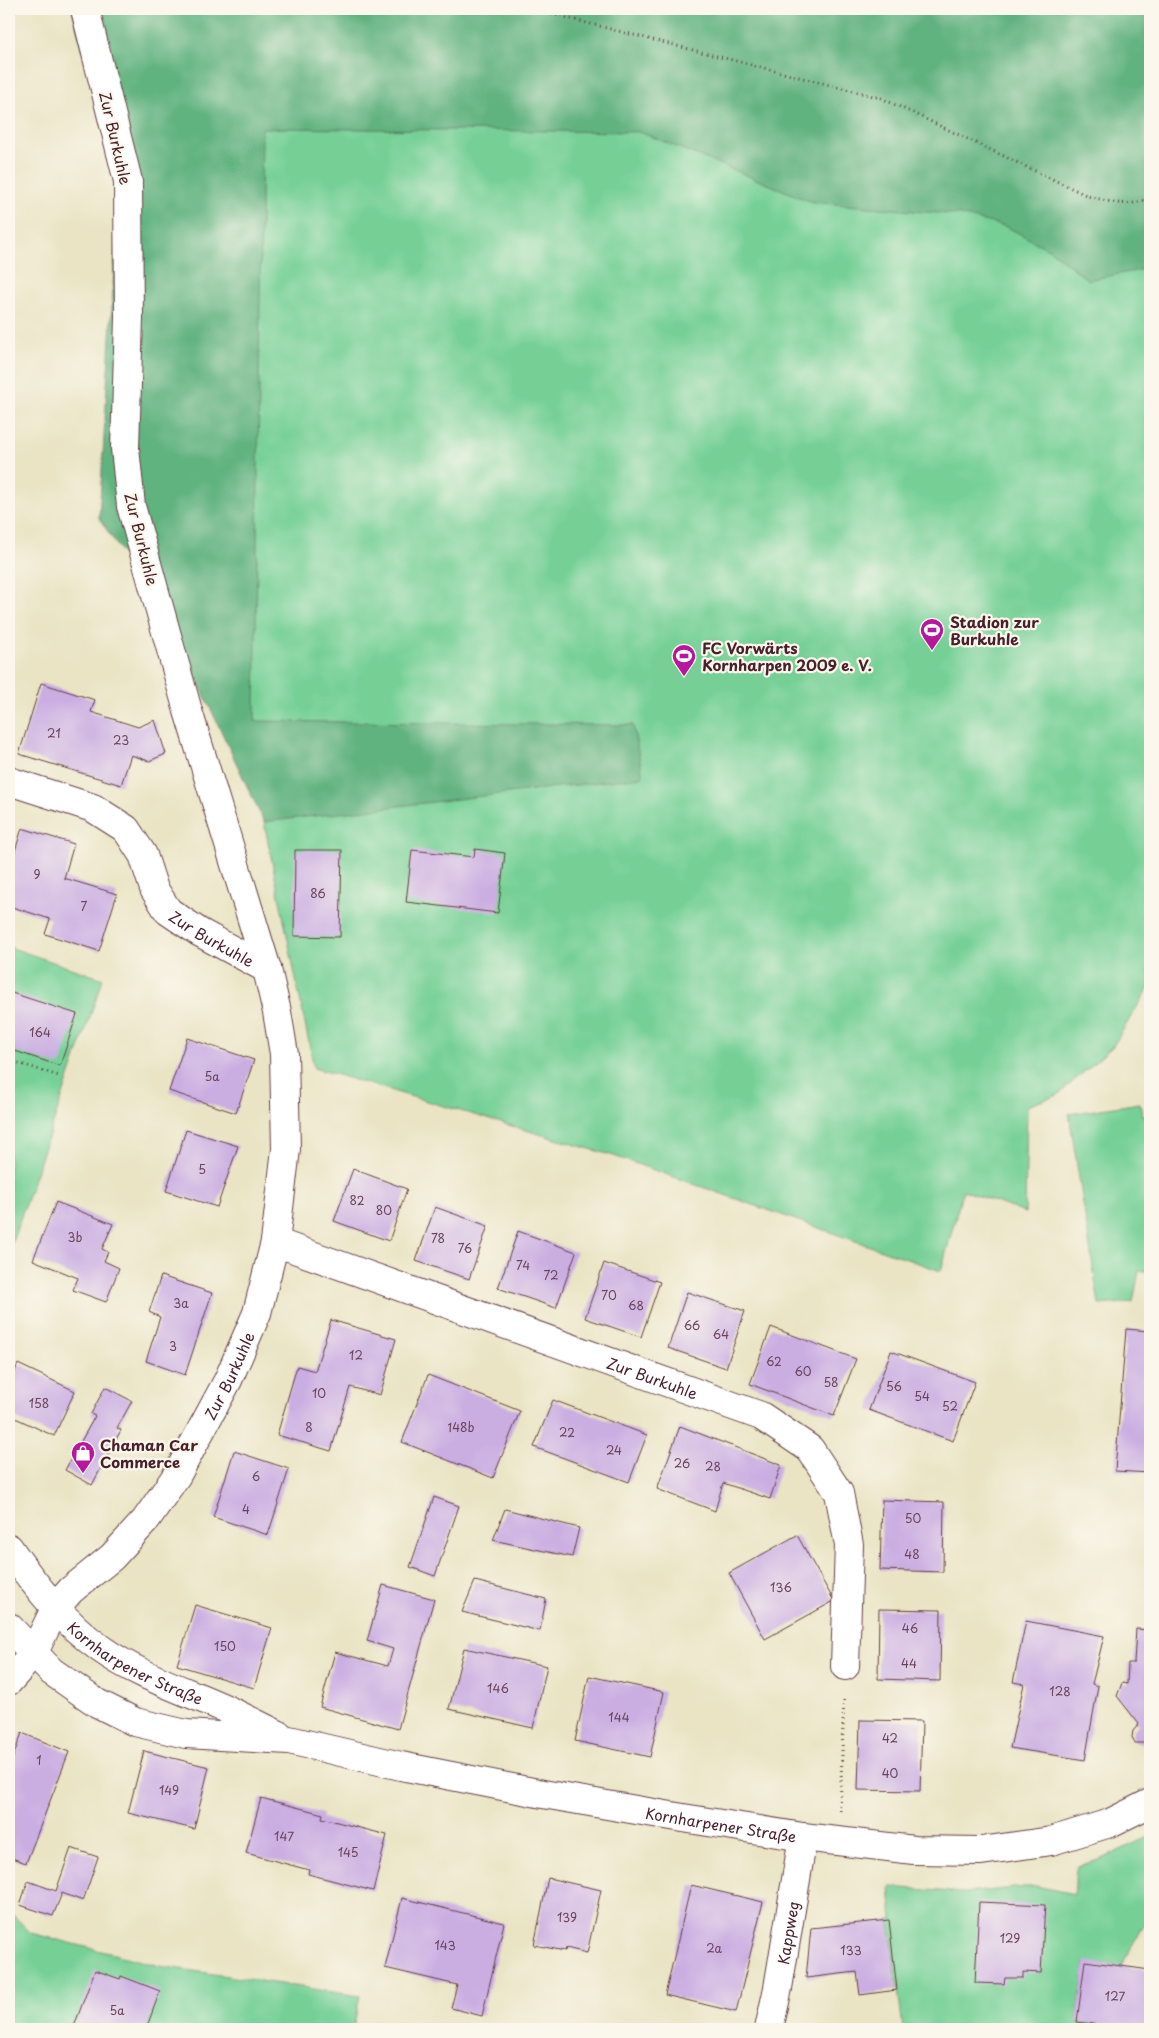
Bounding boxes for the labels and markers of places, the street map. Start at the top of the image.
place label: Stadion zur Burkuhle [950,610,1039,650]
sports icon: Stadion zur Burkuhle [919,617,945,651]
place label: FC Vorwärts Kornharpen 2009 e. V. [702,636,872,676]
sports icon: FC Vorwärts Kornharpen 2009 e. V. [671,643,697,677]
place label: Chaman Car Commerce [100,1433,198,1473]
shop icon: Chaman Car Commerce [70,1440,96,1474]

